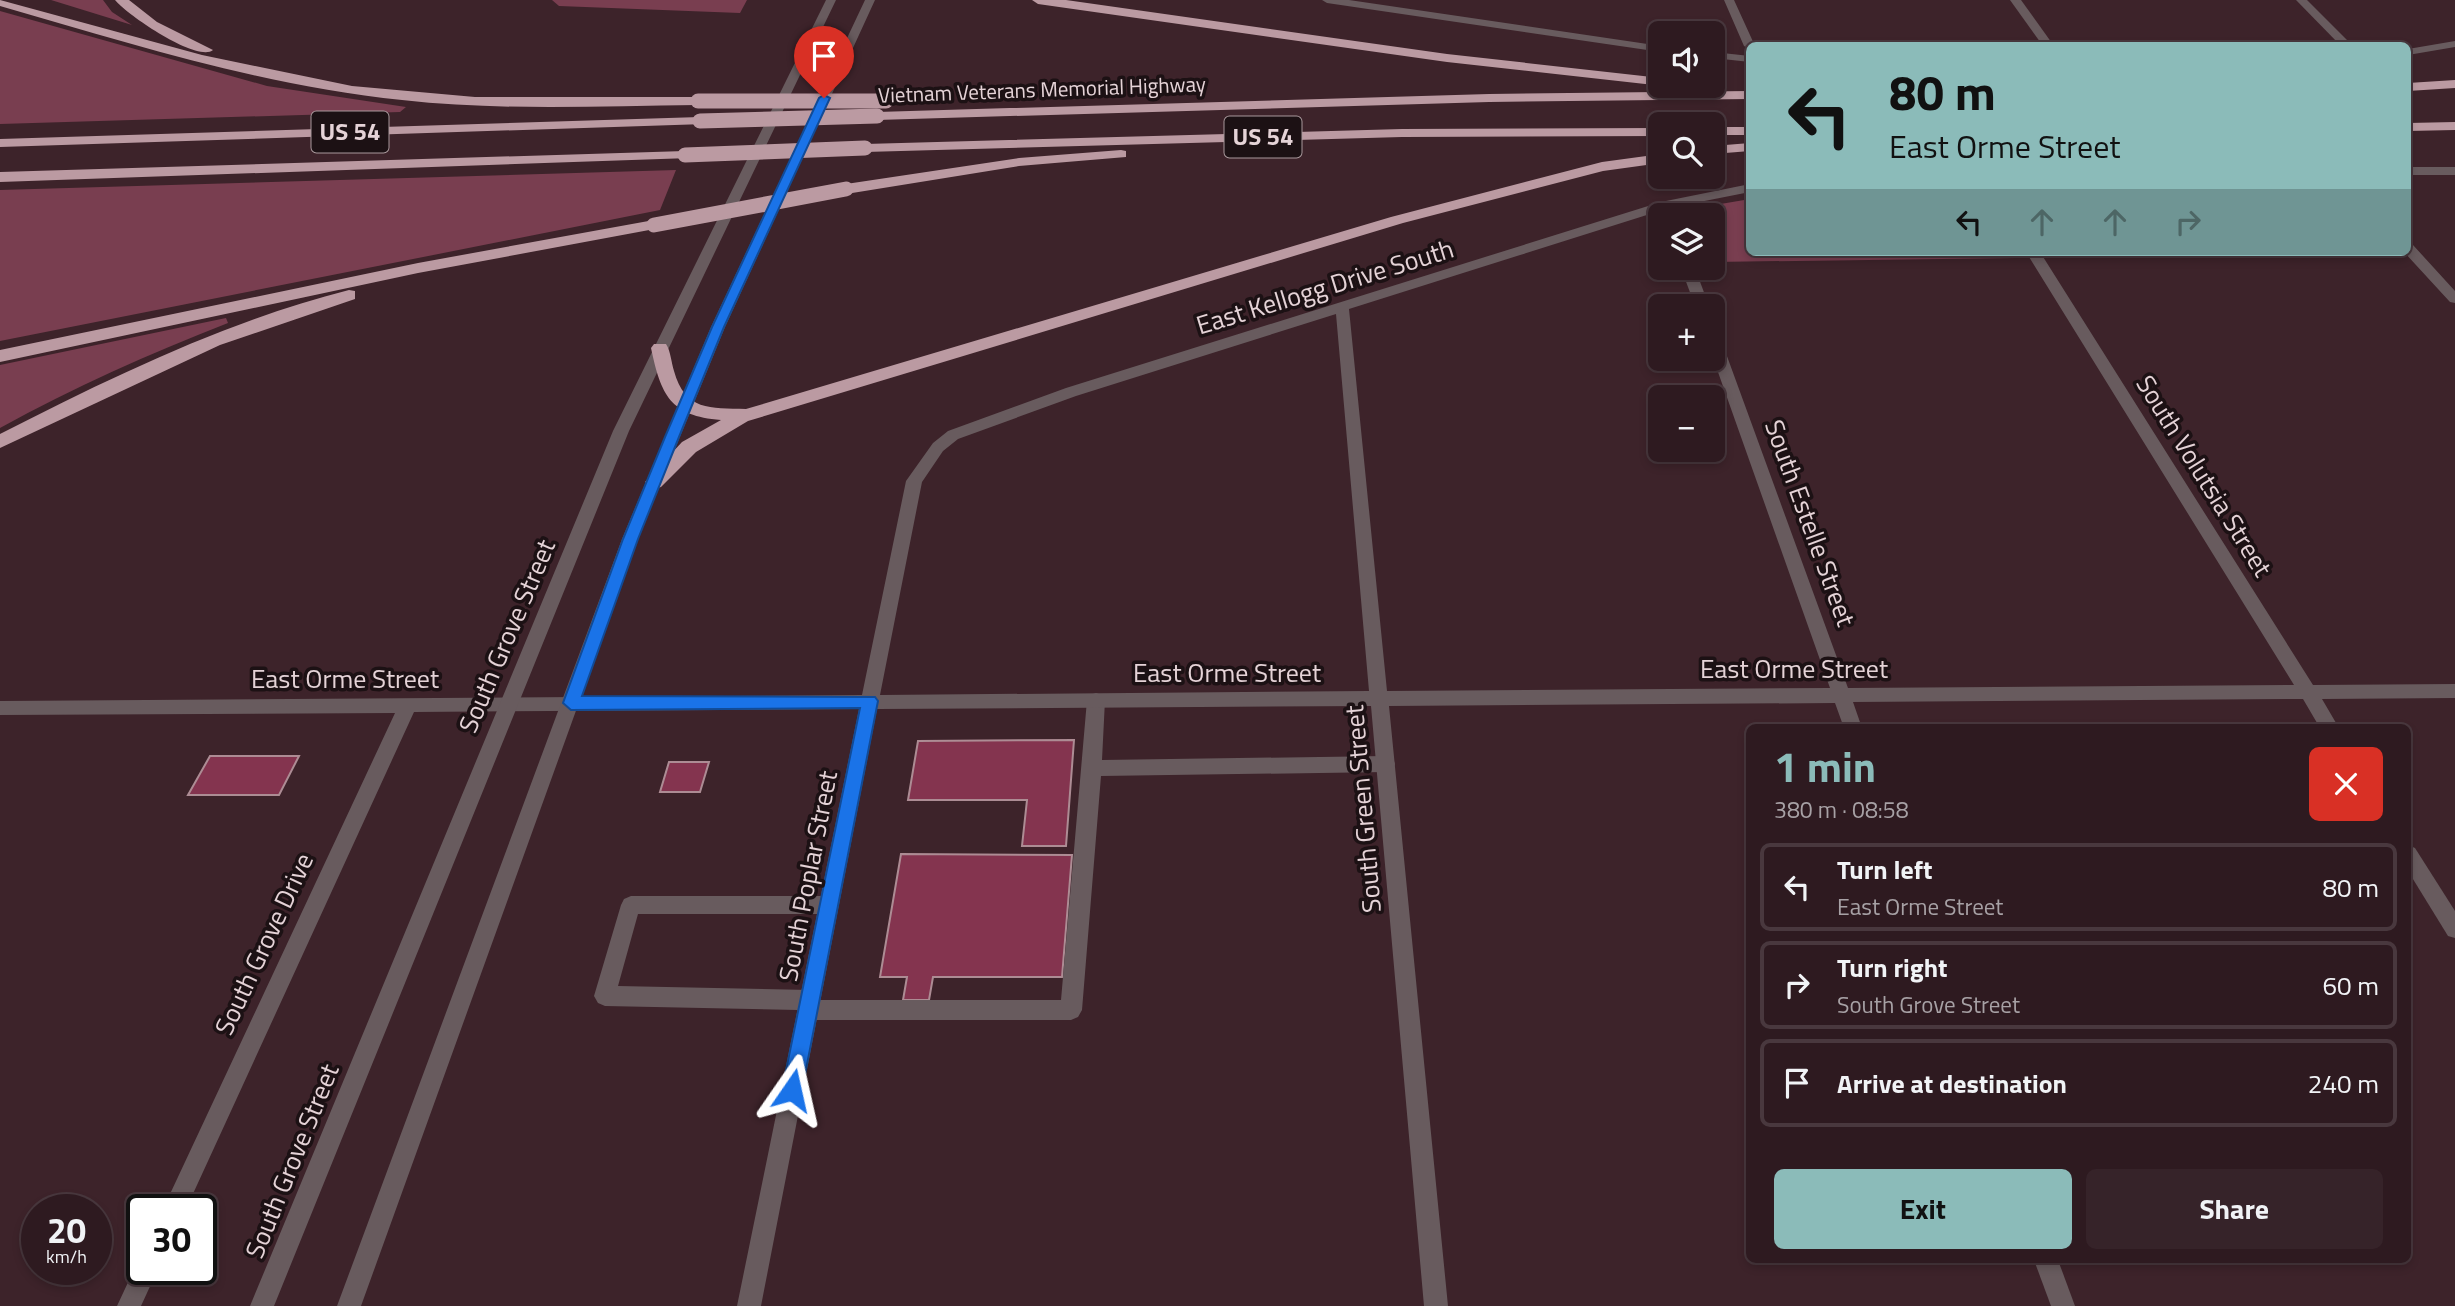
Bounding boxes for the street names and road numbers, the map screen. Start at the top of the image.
street label: Vietnam Veterans Memorial Highway [877,67,1206,111]
road number: US 54 [312,112,388,152]
road number: US 54 [1224,117,1302,158]
street label: East Kellogg Drive South [1191,229,1458,344]
street label: South Volutsia Street [2127,367,2282,584]
street label: South Estelle Street [1755,414,1866,631]
street label: South Grove Street [448,533,565,739]
street label: East Orme Street [1700,649,1888,688]
street label: East Orme Street [1133,653,1321,692]
street label: East Orme Street [251,659,439,698]
street label: South Green Street [1334,704,1391,914]
street label: South Poplar Street [768,767,847,985]
street label: South Grove Drive [204,846,323,1041]
street label: South Grove Street [235,1058,348,1264]

